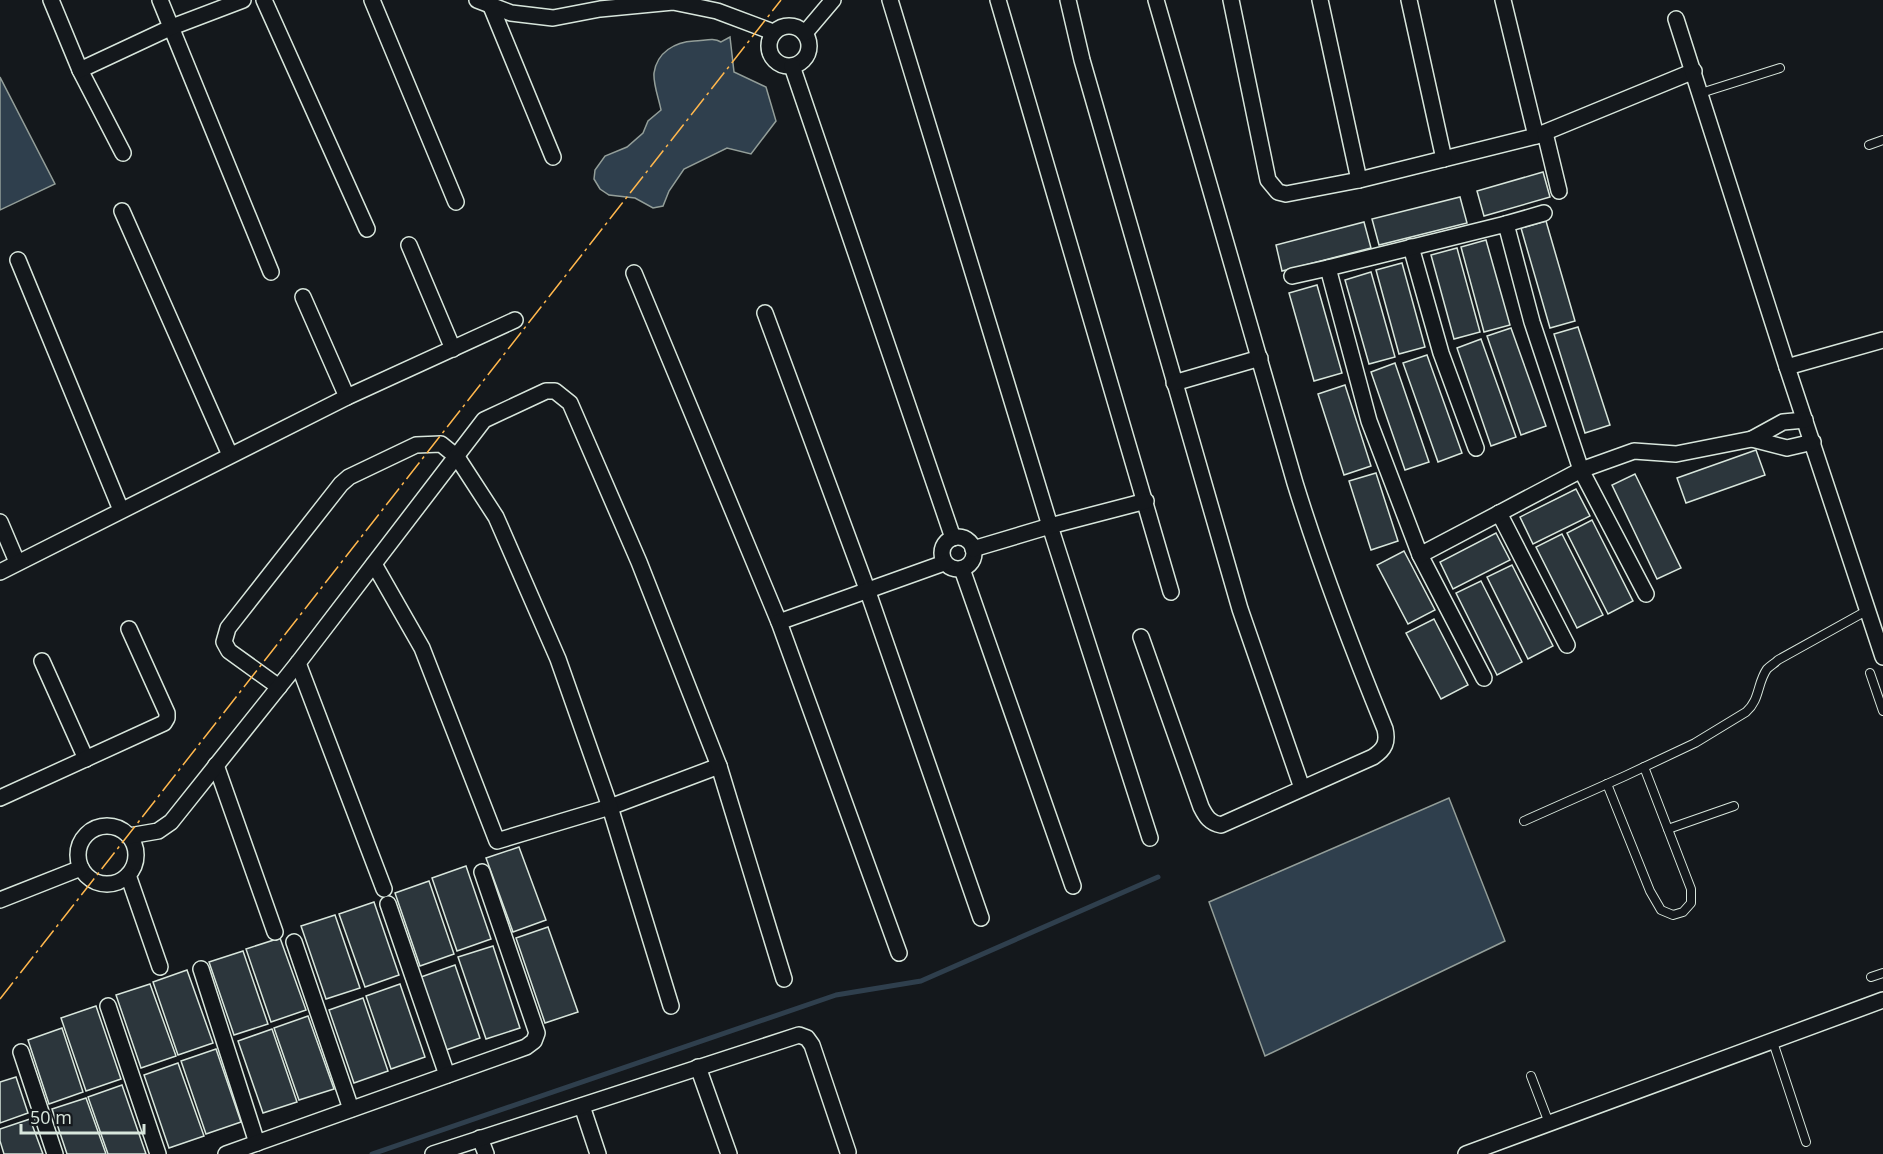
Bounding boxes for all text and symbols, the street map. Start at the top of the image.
scale bar [21,1097,144,1135]
text: 50 m [30,1105,72,1129]

